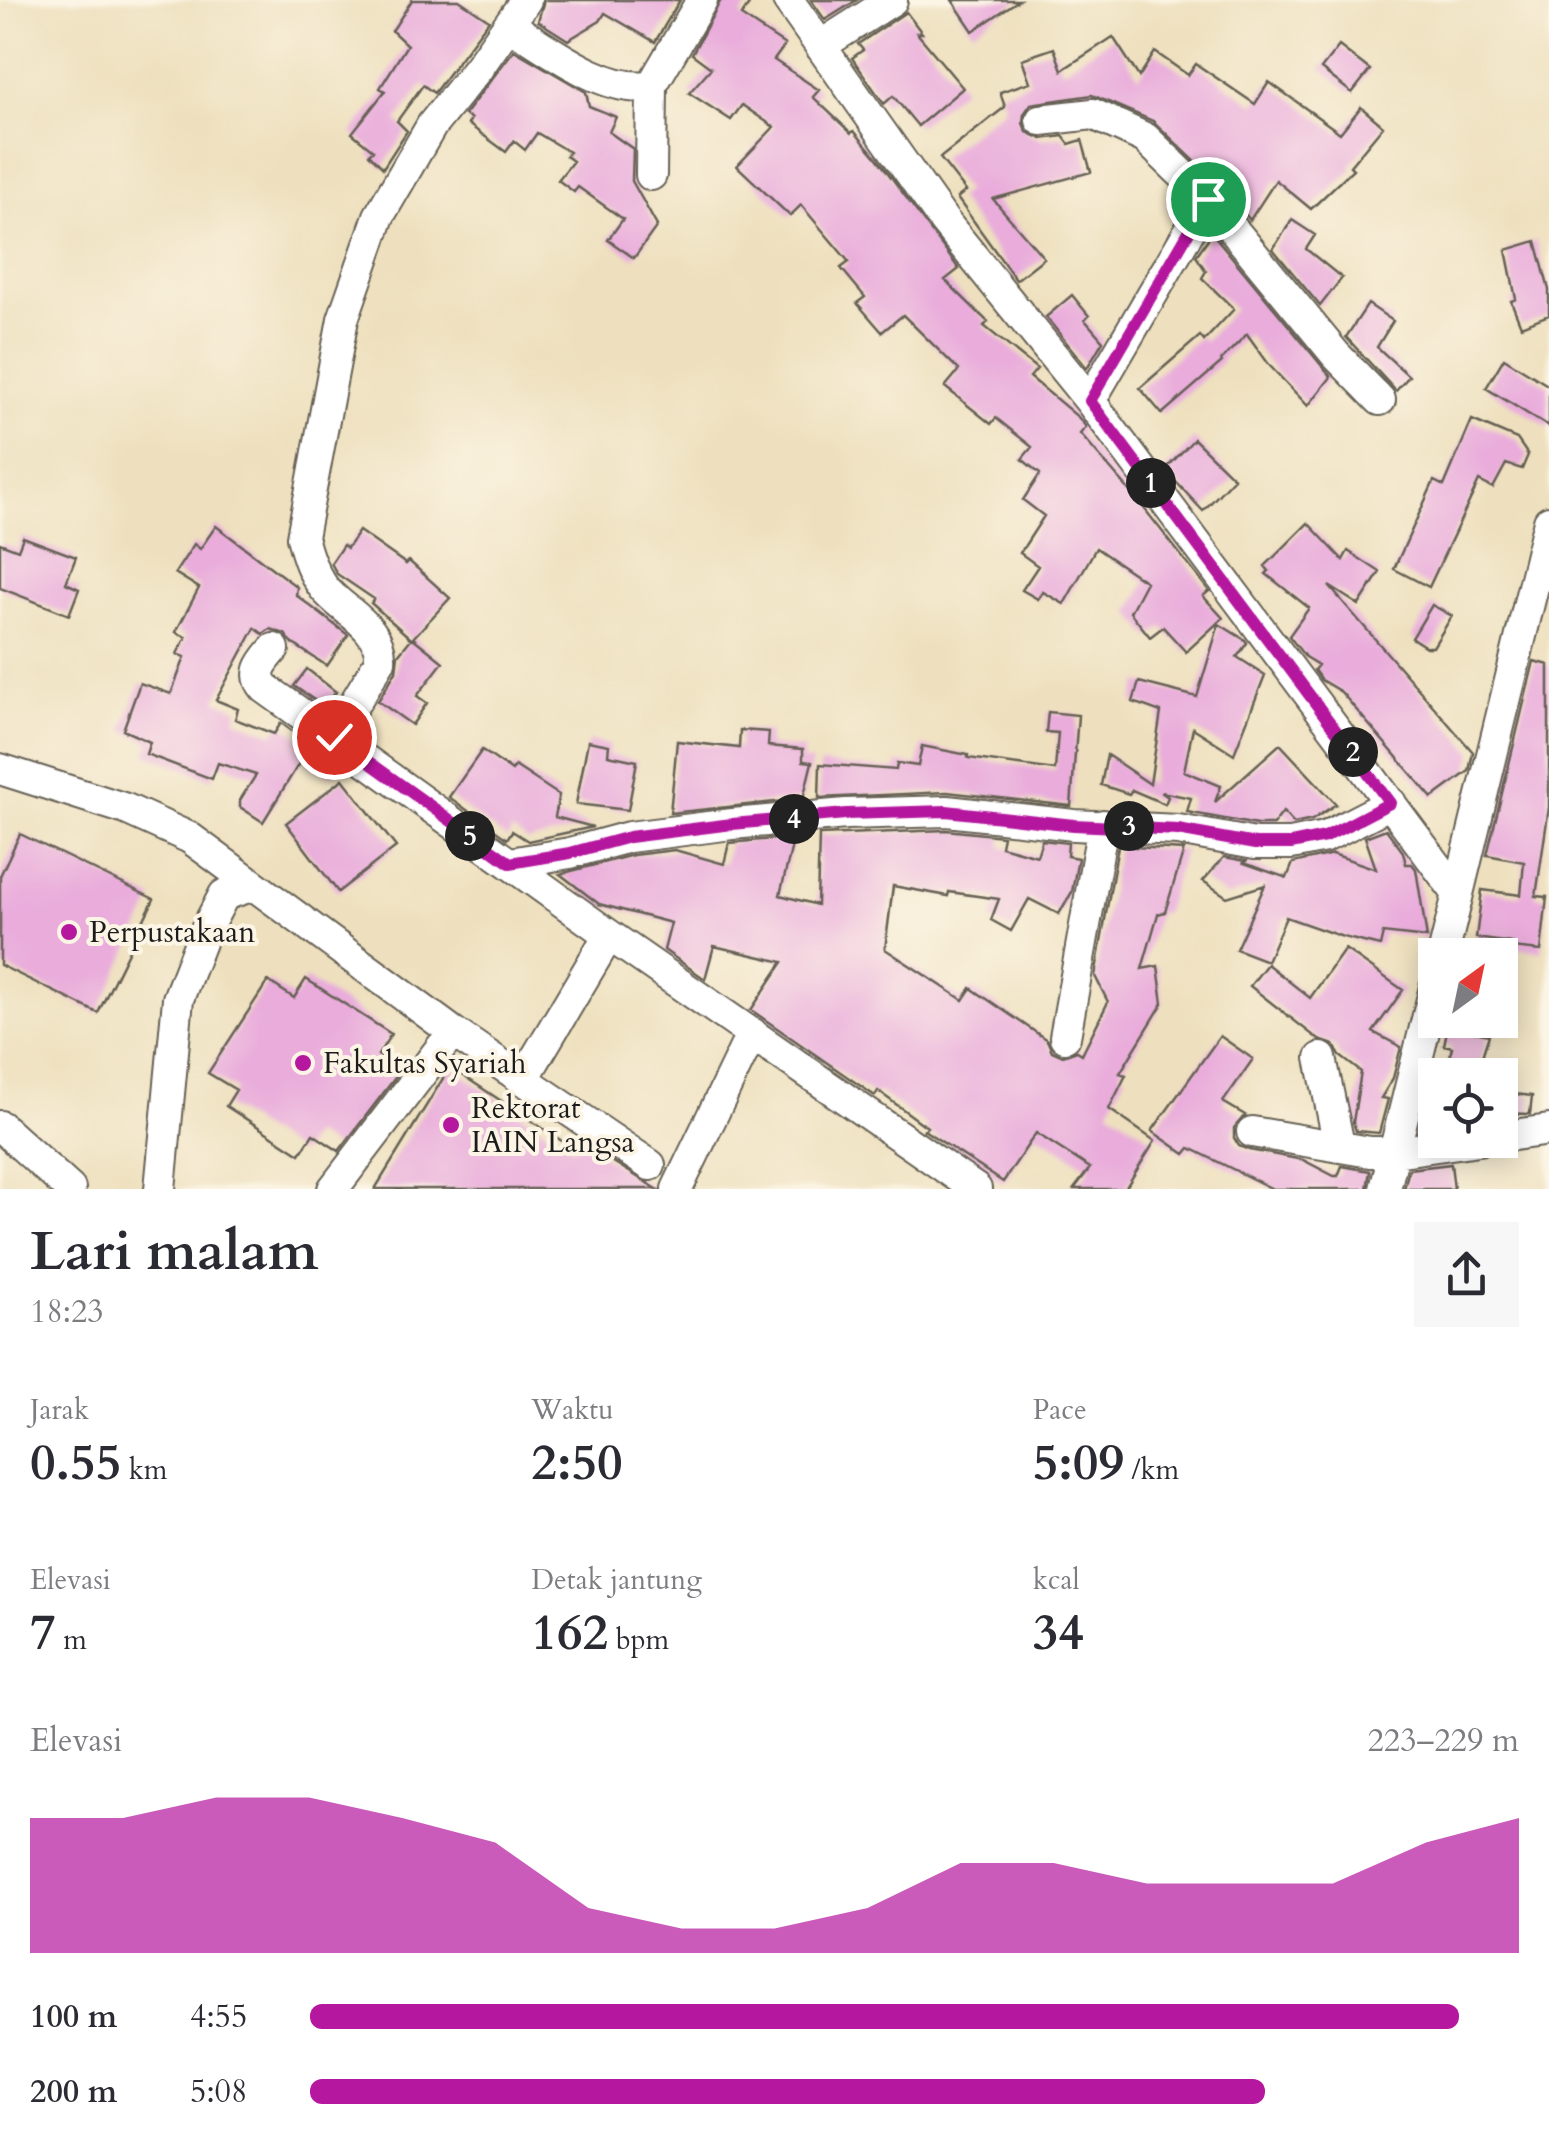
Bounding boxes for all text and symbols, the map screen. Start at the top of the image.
pin [1166,157,1251,242]
icon: arrive [1181,172,1236,227]
pin: 1 [1126,458,1176,508]
text: 1 [1144,464,1158,502]
pin [292,695,377,780]
icon: check [307,710,362,765]
pin: 2 [1328,727,1378,777]
text: 2 [1346,733,1360,771]
pin: 4 [769,794,819,844]
text: 4 [787,800,801,838]
pin: 3 [1104,801,1154,851]
text: 3 [1122,807,1136,845]
pin: 5 [445,811,495,861]
text: 5 [463,817,477,855]
place label: Perpustakaan [89,912,255,953]
marker: Perpustakaan [58,921,80,943]
north arrow [1418,938,1518,1038]
map controls [1418,938,1518,1158]
place label: Fakultas Syariah [323,1043,527,1084]
marker: Fakultas Syariah [292,1052,314,1074]
button: locate [1418,1058,1518,1158]
place label: Rektorat IAIN Langsa [471,1088,634,1163]
marker: Rektorat IAIN Langsa [440,1114,462,1136]
text: Lari malam [30,1215,318,1289]
button: share [1414,1222,1519,1327]
text: 18:23 [30,1290,104,1334]
text: Jarak [30,1391,89,1429]
text: Waktu [531,1391,614,1429]
text: Pace [1033,1391,1087,1429]
text: 0.55 [30,1429,121,1497]
text: 2:50 [531,1429,623,1497]
text: 5:09 [1033,1429,1124,1497]
text: km [121,1451,168,1489]
text: /km [1124,1451,1179,1489]
text: Elevasi [30,1561,111,1599]
text: Detak jantung [531,1561,702,1599]
text: kcal [1033,1561,1080,1599]
text: 7 [30,1599,56,1667]
text: 162 [531,1599,608,1667]
text: 34 [1033,1599,1084,1667]
text: m [56,1621,87,1659]
text: bpm [608,1621,669,1659]
text: Elevasi [30,1719,122,1763]
text: 223–229 m [1367,1719,1519,1763]
text: 100 m [30,1995,117,2039]
text: 4:55 [190,1995,247,2039]
text: 200 m [30,2070,117,2114]
text: 5:08 [190,2070,247,2114]

